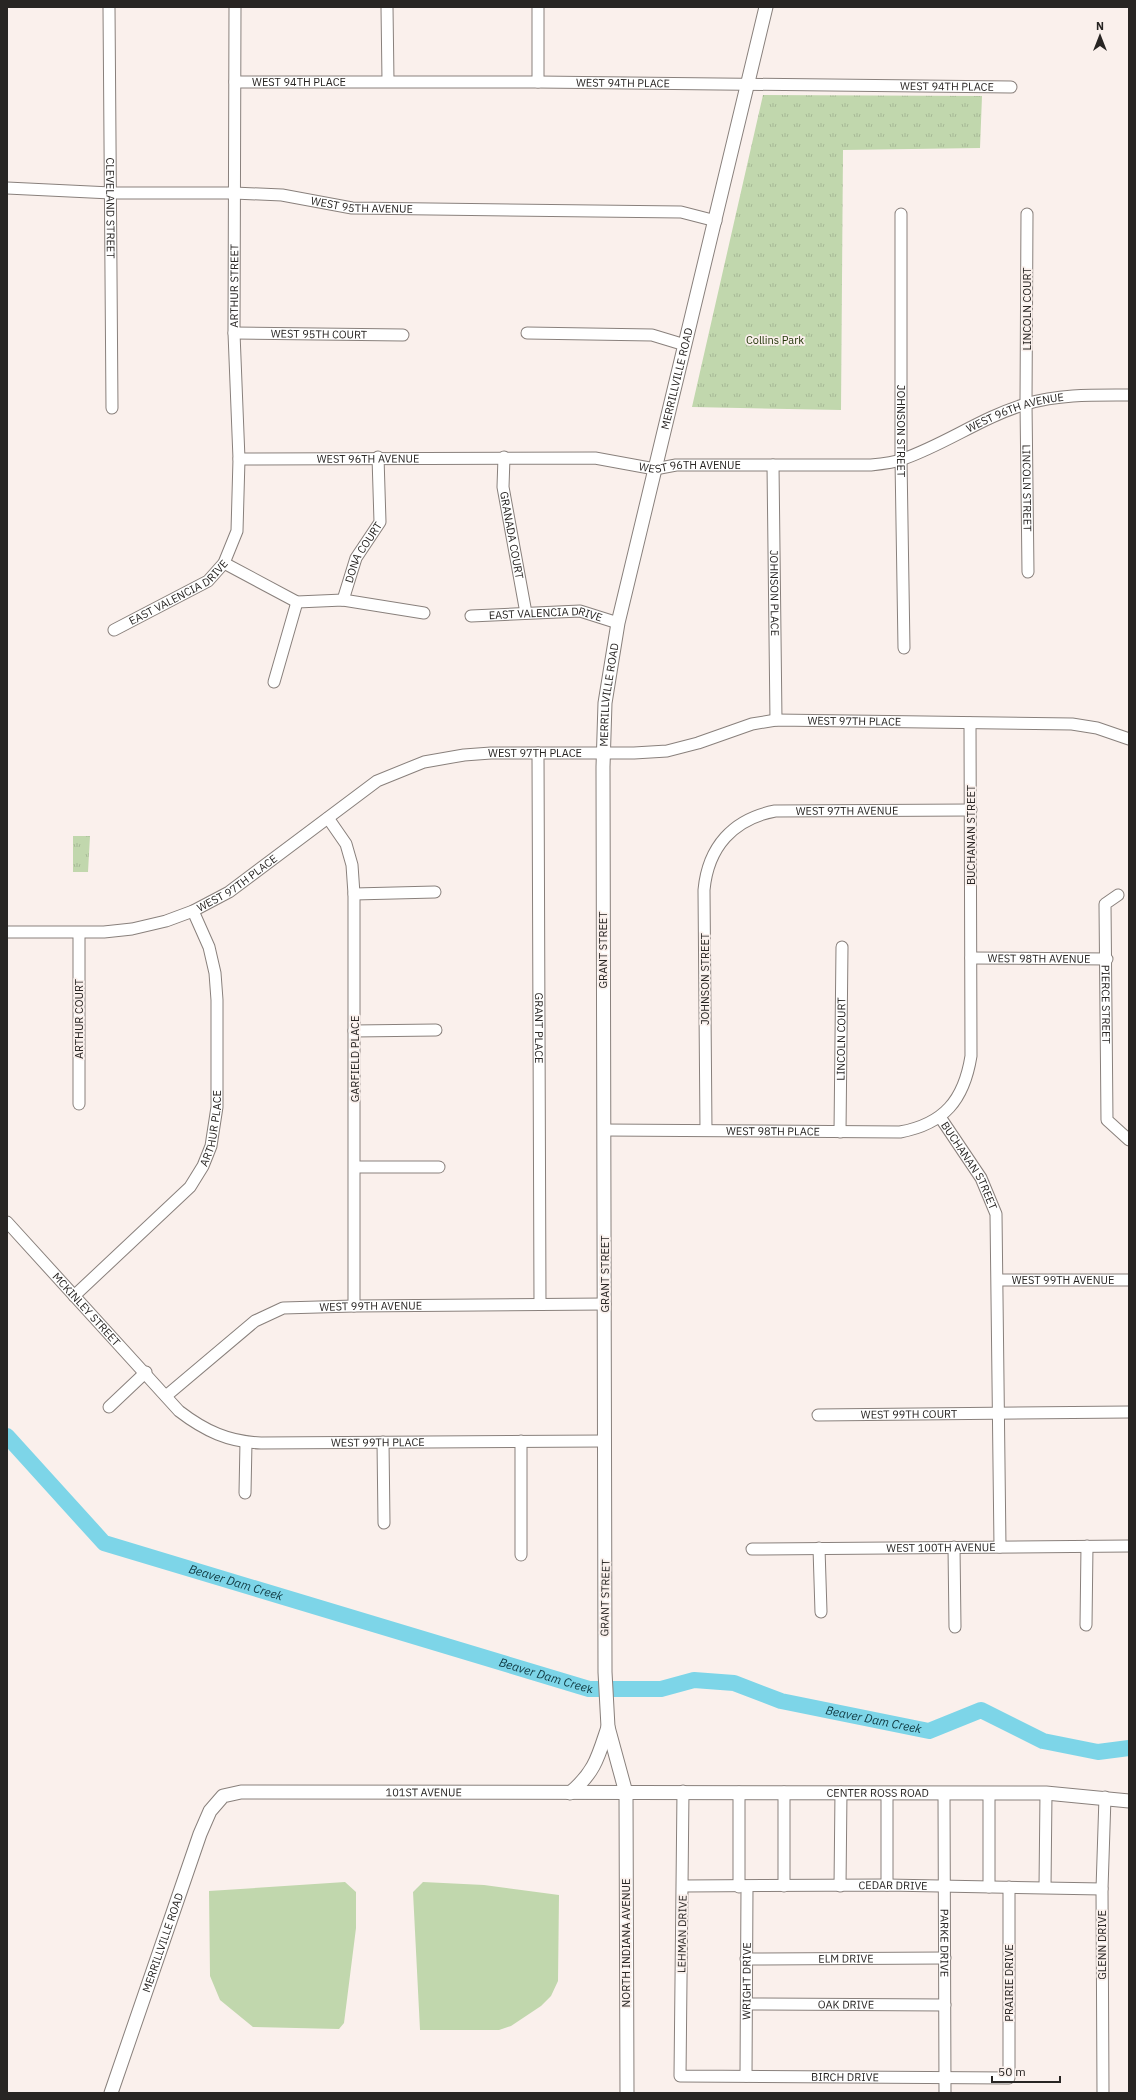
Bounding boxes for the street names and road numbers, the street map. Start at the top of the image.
street label: WEST 94TH PLACE [252,75,346,89]
street label: WEST 94TH PLACE [576,75,670,90]
street label: WEST 94TH PLACE [900,79,994,94]
street label: CLEVELAND STREET [103,157,118,259]
street label: WEST 95TH AVENUE [310,194,413,216]
street label: ARTHUR STREET [227,243,241,328]
street label: LINCOLN COURT [1020,267,1034,351]
street label: WEST 95TH COURT [271,326,368,342]
street label: MERRILLVILLE ROAD [658,326,696,431]
street label: JOHNSON STREET [894,385,908,478]
street label: WEST 96TH AVENUE [964,390,1065,436]
street label: LINCOLN STREET [1019,444,1035,532]
street label: WEST 96TH AVENUE [317,451,419,466]
street label: WEST 96TH AVENUE [638,458,741,476]
street label: GRANADA COURT [497,490,527,581]
street label: DONA COURT [342,519,385,585]
street label: JOHNSON PLACE [767,550,782,636]
street label: EAST VALENCIA DRIVE [126,557,231,628]
street label: EAST VALENCIA DRIVE [488,604,604,625]
street label: MERRILLVILLE ROAD [597,642,622,747]
street label: WEST 97TH PLACE [807,713,901,729]
street label: WEST 97TH PLACE [488,746,582,760]
street label: BUCHANAN STREET [964,784,978,885]
street label: WEST 97TH AVENUE [796,803,898,818]
street label: WEST 97TH PLACE [194,851,280,915]
street label: GRANT STREET [596,911,610,989]
street label: JOHNSON STREET [698,932,712,1025]
street label: WEST 98TH AVENUE [988,951,1090,966]
street label: PIERCE STREET [1099,965,1113,1044]
street label: ARTHUR COURT [72,978,86,1059]
street label: GRANT PLACE [532,992,546,1064]
street label: LINCOLN COURT [834,997,848,1081]
street label: GARFIELD PLACE [348,1016,362,1102]
street label: ARTHUR PLACE [197,1090,224,1168]
street label: BUCHANAN STREET [938,1119,1001,1212]
street label: WEST 98TH PLACE [726,1124,820,1138]
street label: GRANT STREET [598,1235,612,1313]
street label: MCKINLEY STREET [49,1270,124,1349]
street label: WEST 99TH AVENUE [1012,1273,1114,1287]
street label: WEST 99TH AVENUE [319,1298,422,1314]
street label: WEST 99TH COURT [861,1407,958,1422]
street label: WEST 99TH PLACE [331,1435,425,1450]
street label: WEST 100TH AVENUE [886,1540,996,1555]
street label: GRANT STREET [597,1559,613,1637]
street label: 101ST AVENUE [386,1785,462,1799]
street label: CENTER ROSS ROAD [827,1786,929,1800]
street label: CEDAR DRIVE [858,1878,928,1893]
street label: NORTH INDIANA AVENUE [619,1879,633,2007]
street label: MERRILLVILLE ROAD [139,1891,186,1994]
street label: LEHMAN DRIVE [674,1895,690,1973]
street label: PARKE DRIVE [937,1909,952,1977]
street label: GLENN DRIVE [1095,1910,1109,1980]
street label: WRIGHT DRIVE [739,1942,754,2020]
street label: PRAIRIE DRIVE [1002,1944,1016,2022]
street label: ELM DRIVE [818,1951,874,1966]
street label: OAK DRIVE [818,1997,874,2012]
street label: BIRCH DRIVE [811,2070,879,2084]

